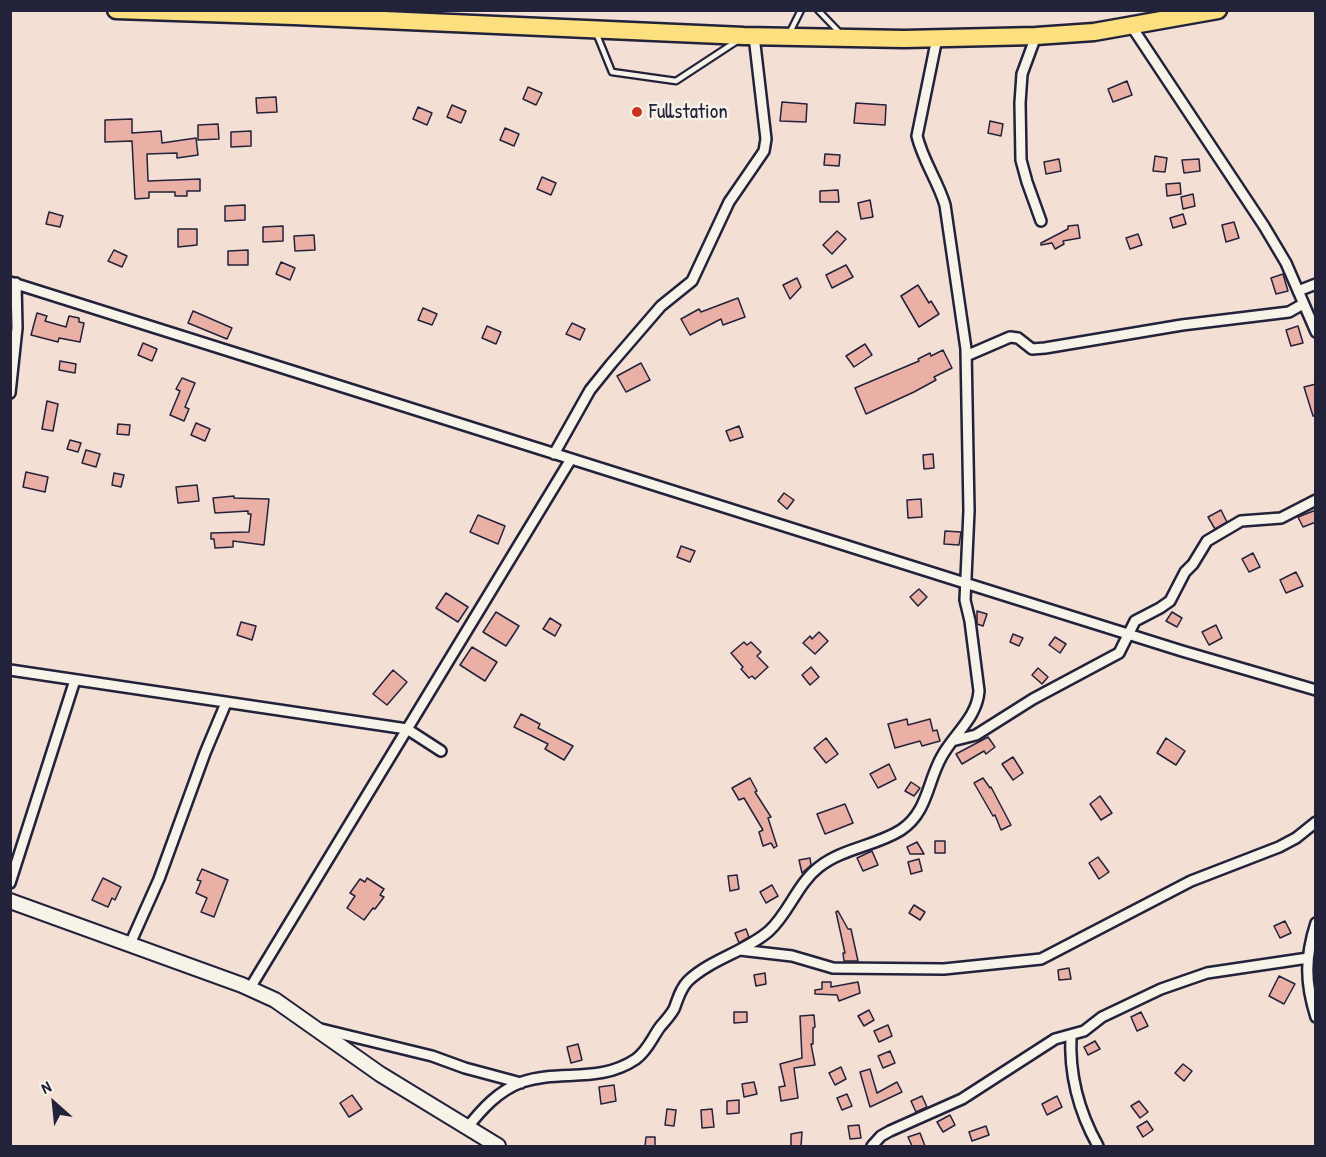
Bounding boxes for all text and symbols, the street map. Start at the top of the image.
place label: Fullstation [649,99,728,125]
marker: Fullstation [630,105,644,119]
north arrow [24,1073,84,1133]
text: N [37,1075,55,1099]

